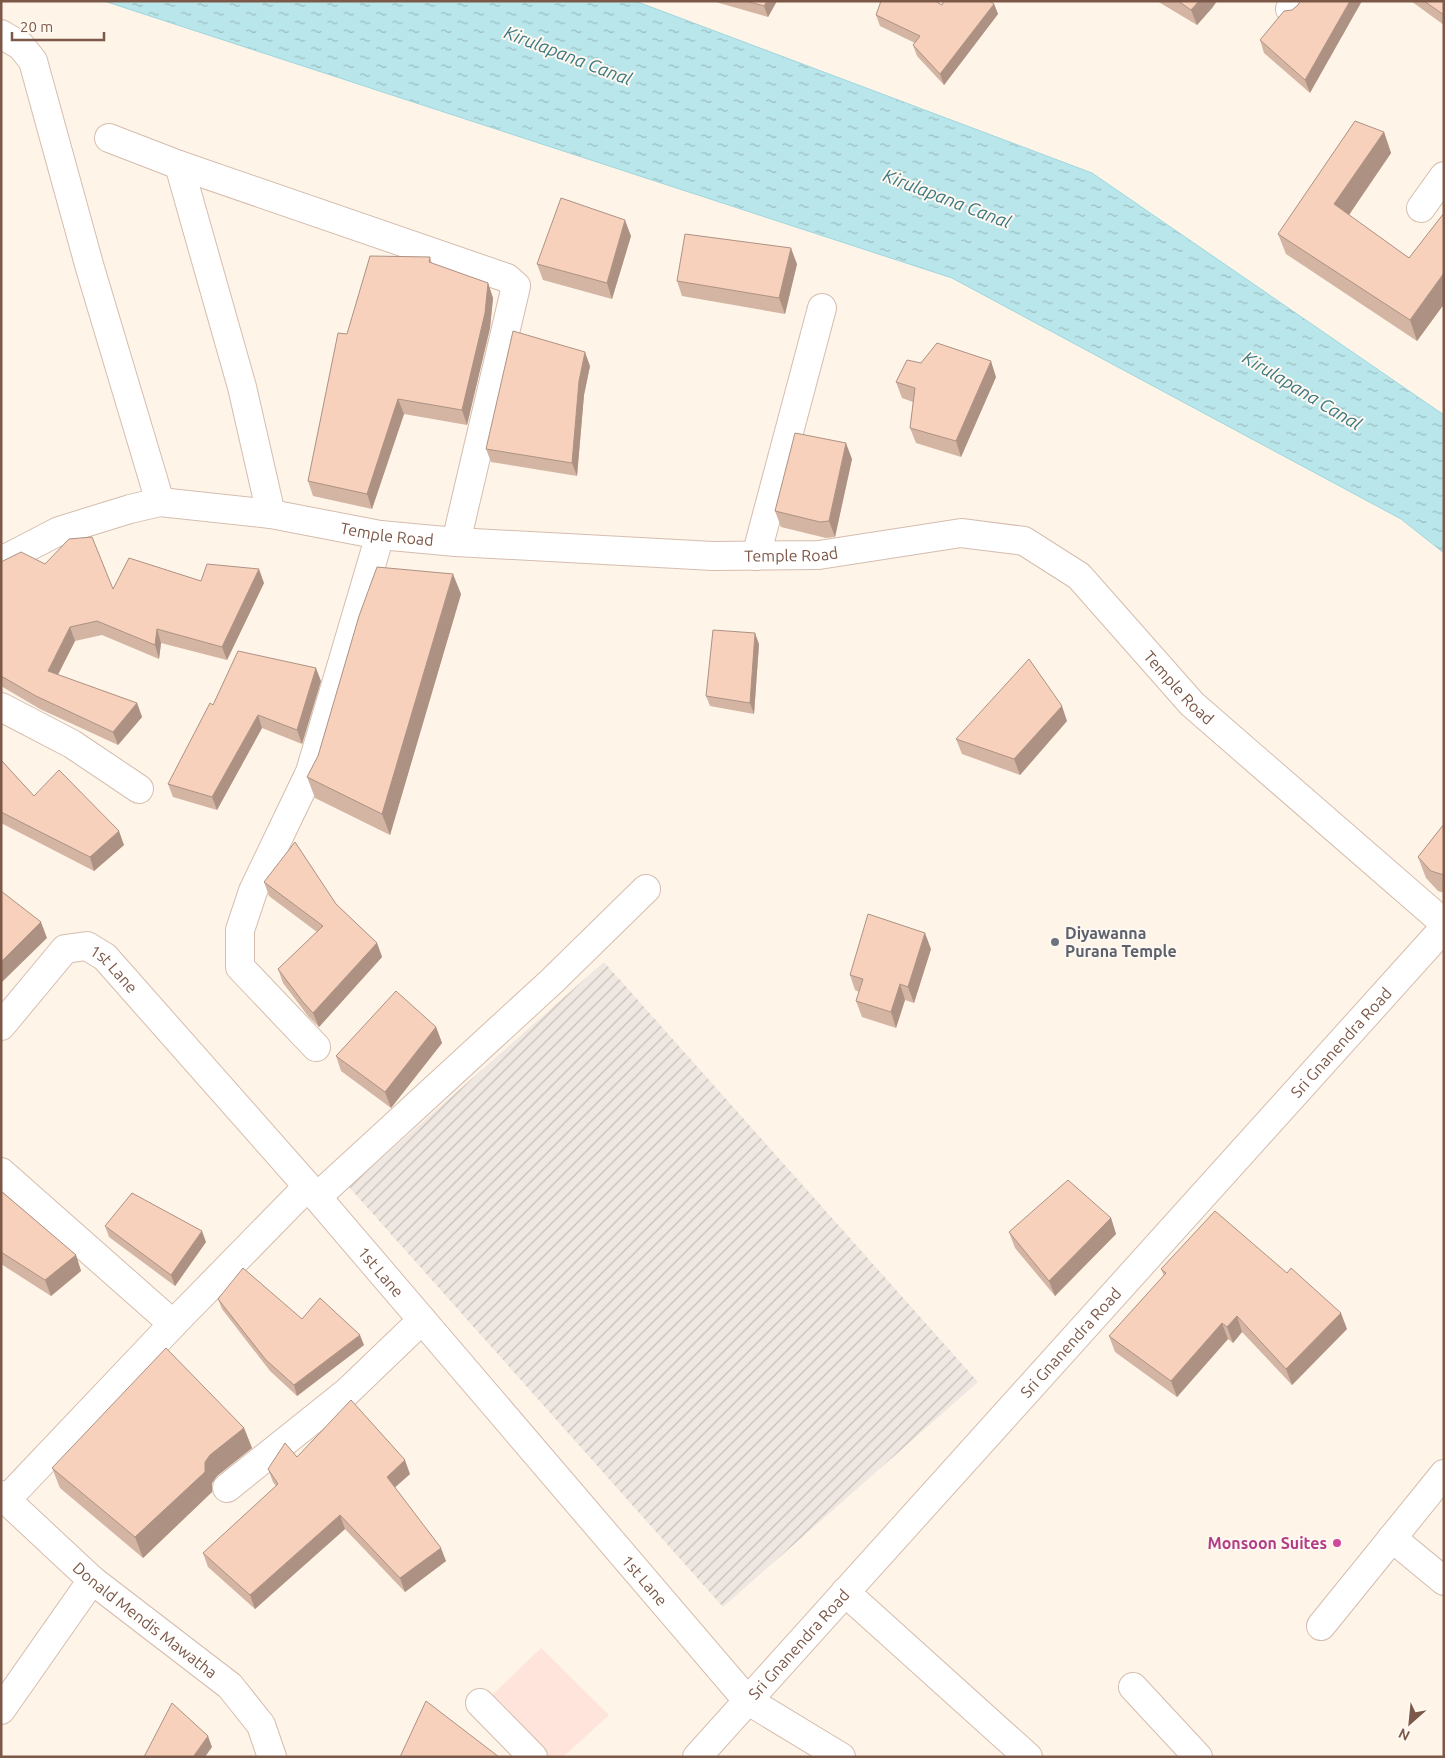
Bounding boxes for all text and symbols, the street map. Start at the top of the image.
scale bar [12,10,105,42]
text: 20 m [20,18,53,35]
water label: Kirulapana Canal [502,21,635,89]
water label: Kirulapana Canal [881,164,1014,232]
water label: Kirulapana Canal [1239,347,1366,434]
street label: Temple Road [339,519,434,549]
street label: Temple Road [744,543,839,565]
street label: Temple Road [1140,647,1218,728]
place label: Diyawanna Purana Temple [1065,924,1177,960]
marker: Diyawanna Purana Temple [1049,936,1061,948]
street label: 1st Lane [87,941,141,996]
street label: Sri Gnanendra Road [1287,984,1395,1101]
street label: 1st Lane [354,1243,407,1301]
street label: Sri Gnanendra Road [1017,1284,1125,1401]
place label: Monsoon Suites [1207,1534,1327,1552]
marker: Monsoon Suites [1331,1537,1343,1549]
street label: 1st Lane [618,1552,671,1609]
street label: Donald Mendis Mawatha [70,1558,221,1682]
street label: Sri Gnanendra Road [745,1586,853,1703]
north arrow [1385,1698,1435,1748]
text: N [1396,1725,1412,1744]

